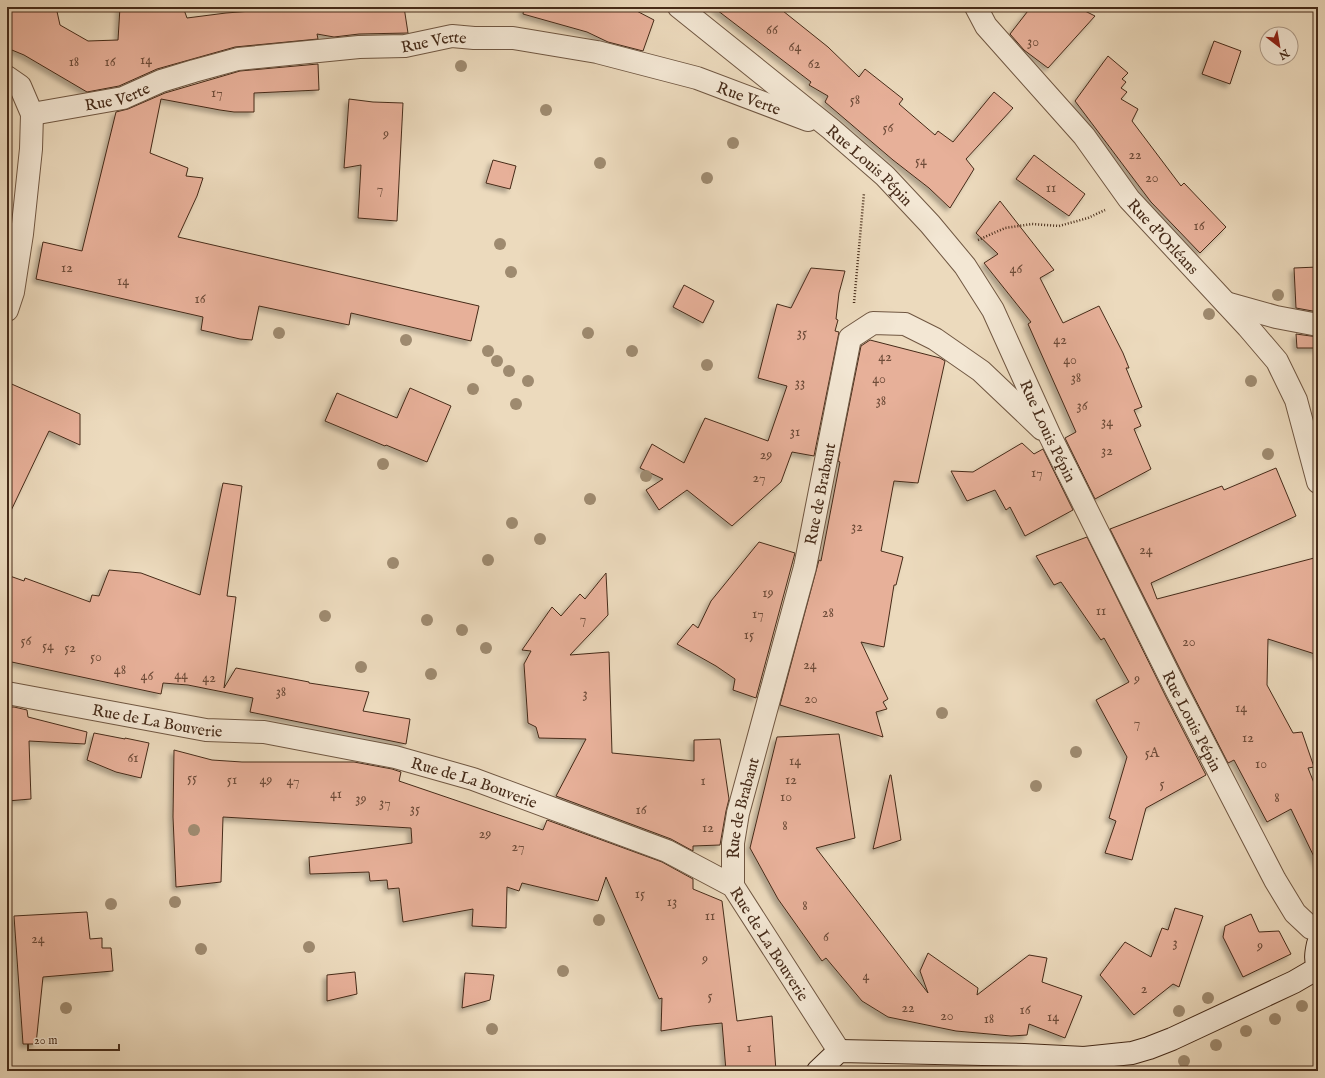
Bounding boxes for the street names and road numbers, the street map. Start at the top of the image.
street label: Rue Verte [399,28,467,59]
street label: Rue Verte [713,78,783,121]
street label: Rue Verte [83,79,154,117]
street label: Rue Louis Pépin [821,121,916,211]
street label: Rue d'Orléans [1122,196,1202,280]
street label: Rue Louis Pépin [1014,377,1080,487]
street label: Rue de Brabant [802,441,841,547]
street label: Rue Louis Pépin [1157,668,1225,776]
street label: Rue de La Bouverie [90,701,223,743]
street label: Rue de La Bouverie [408,754,540,814]
street label: Rue de Brabant [725,755,765,859]
street label: Rue de La Bouverie [724,884,812,1006]

